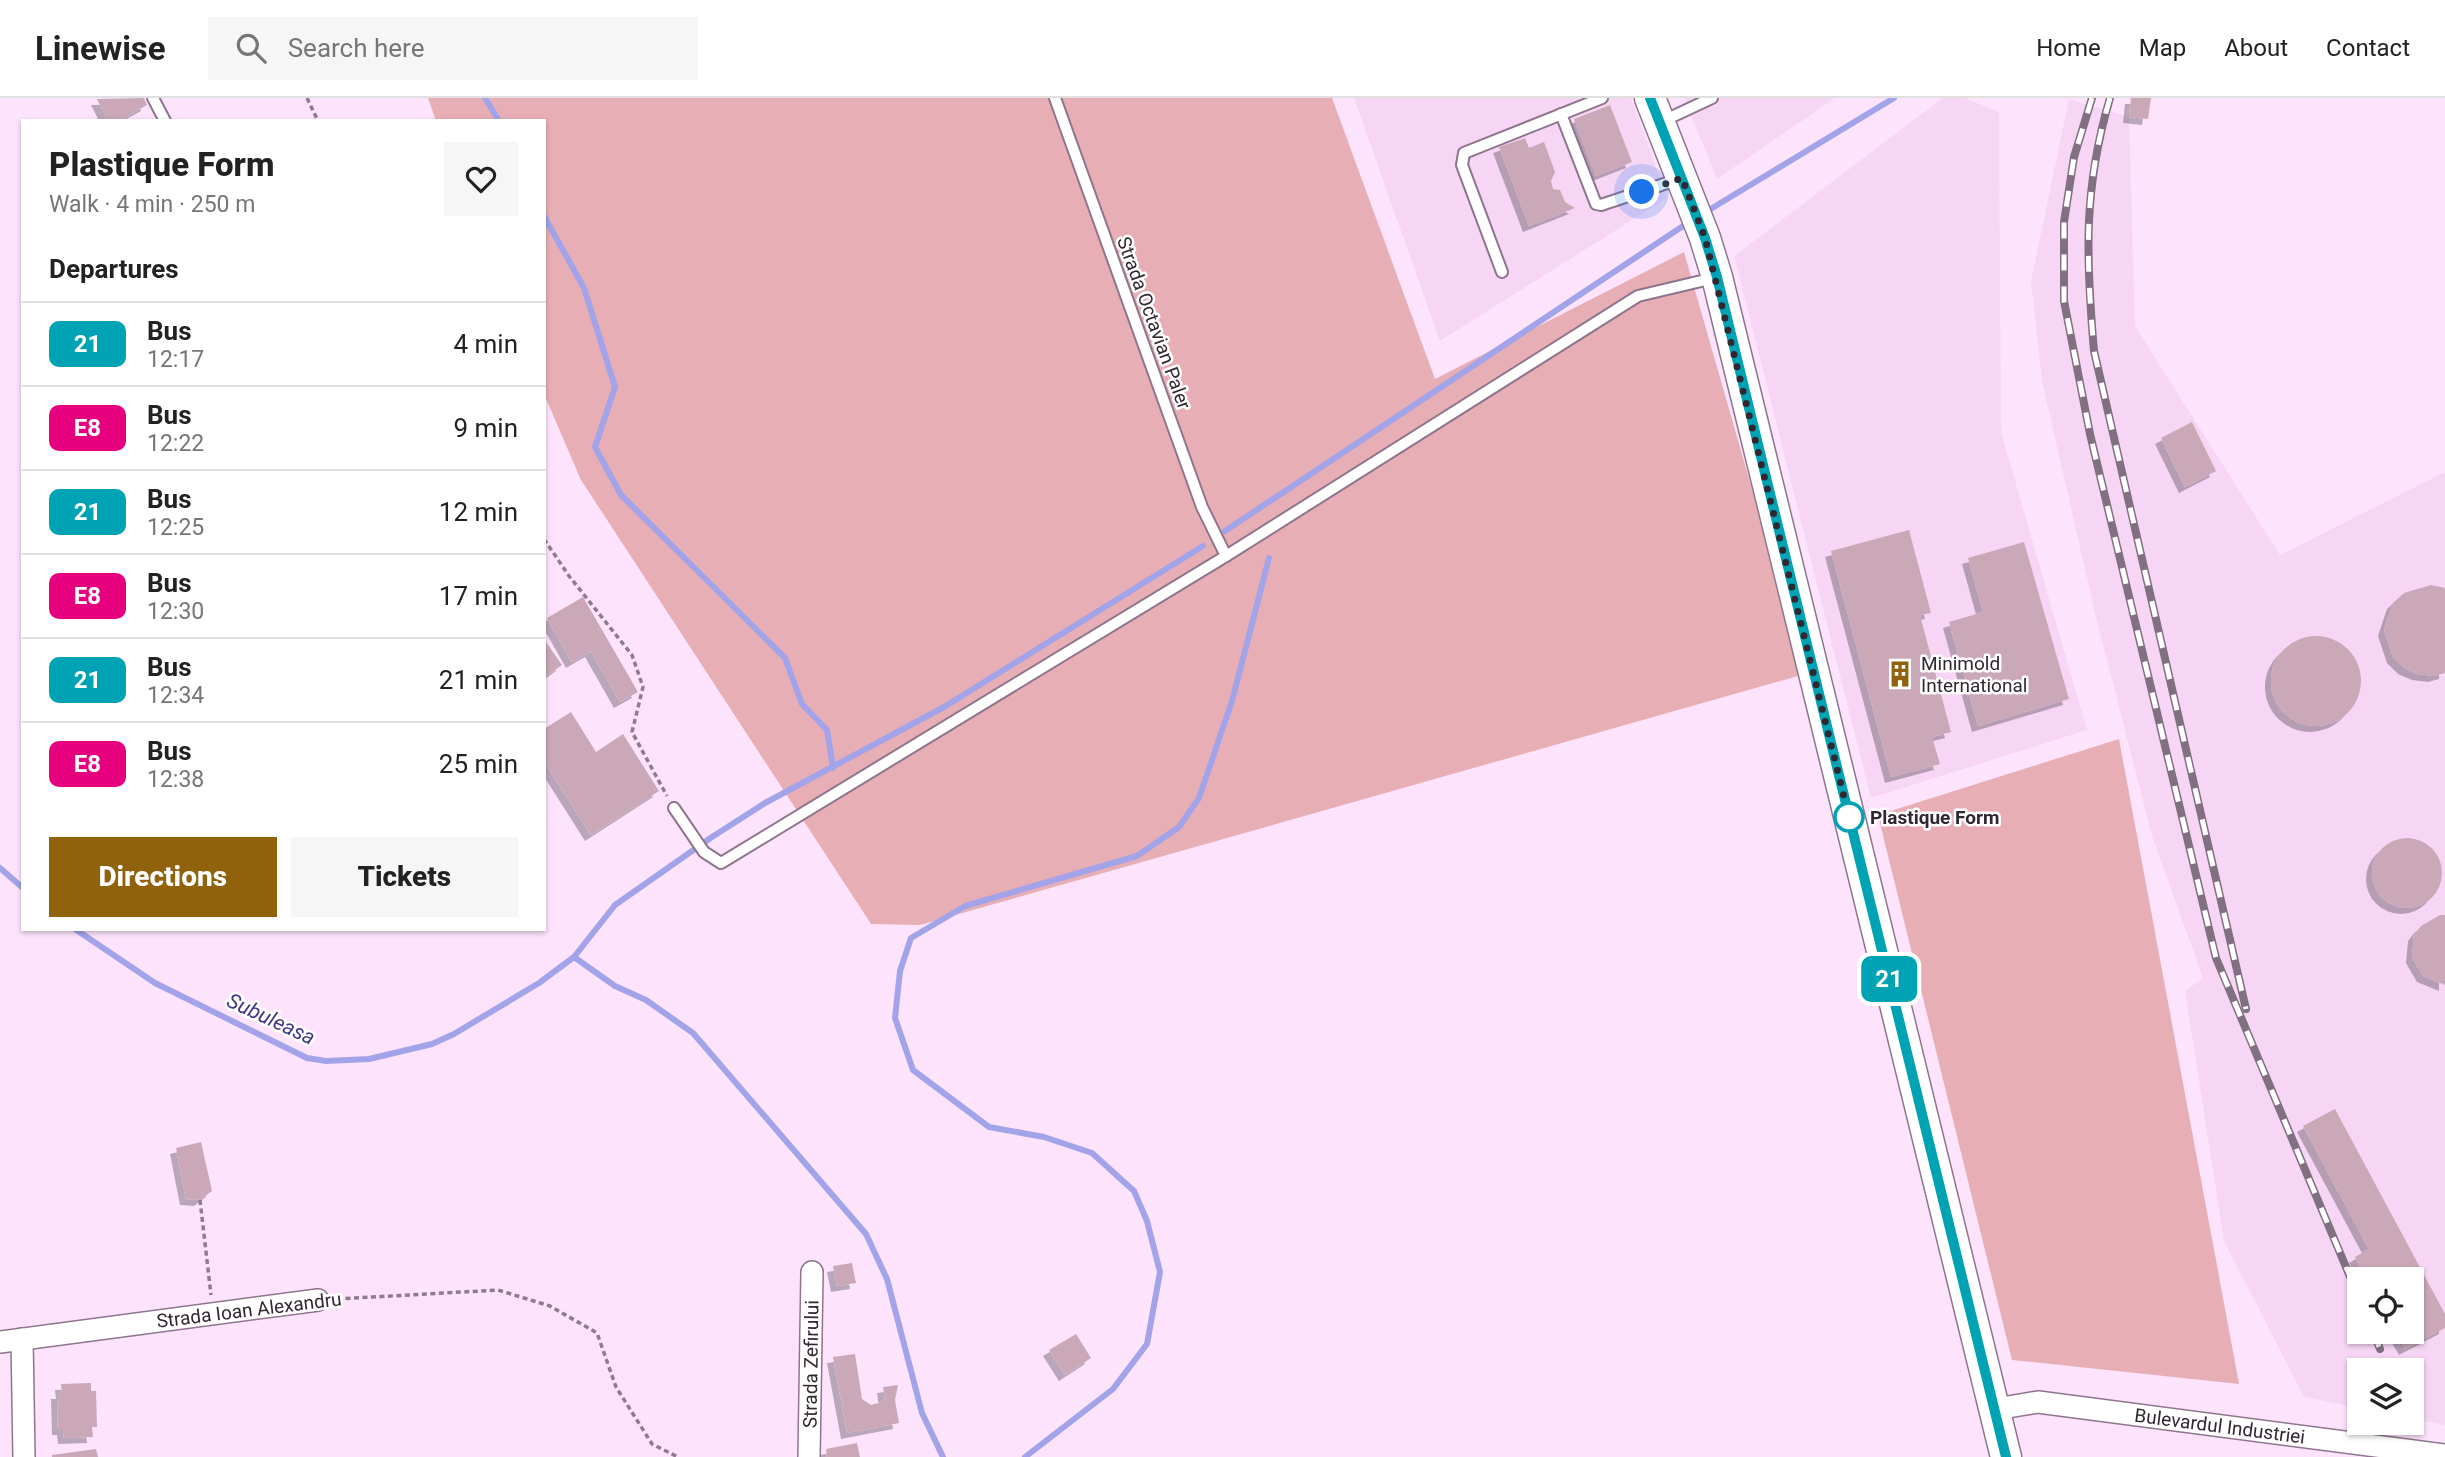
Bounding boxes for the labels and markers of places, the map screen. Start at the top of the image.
place label: Minimold International [1921,652,2027,697]
building icon: Minimold International [1885,659,1915,689]
marker: Plastique Form [1834,802,1864,832]
place label: Plastique Form [1870,806,1999,829]

